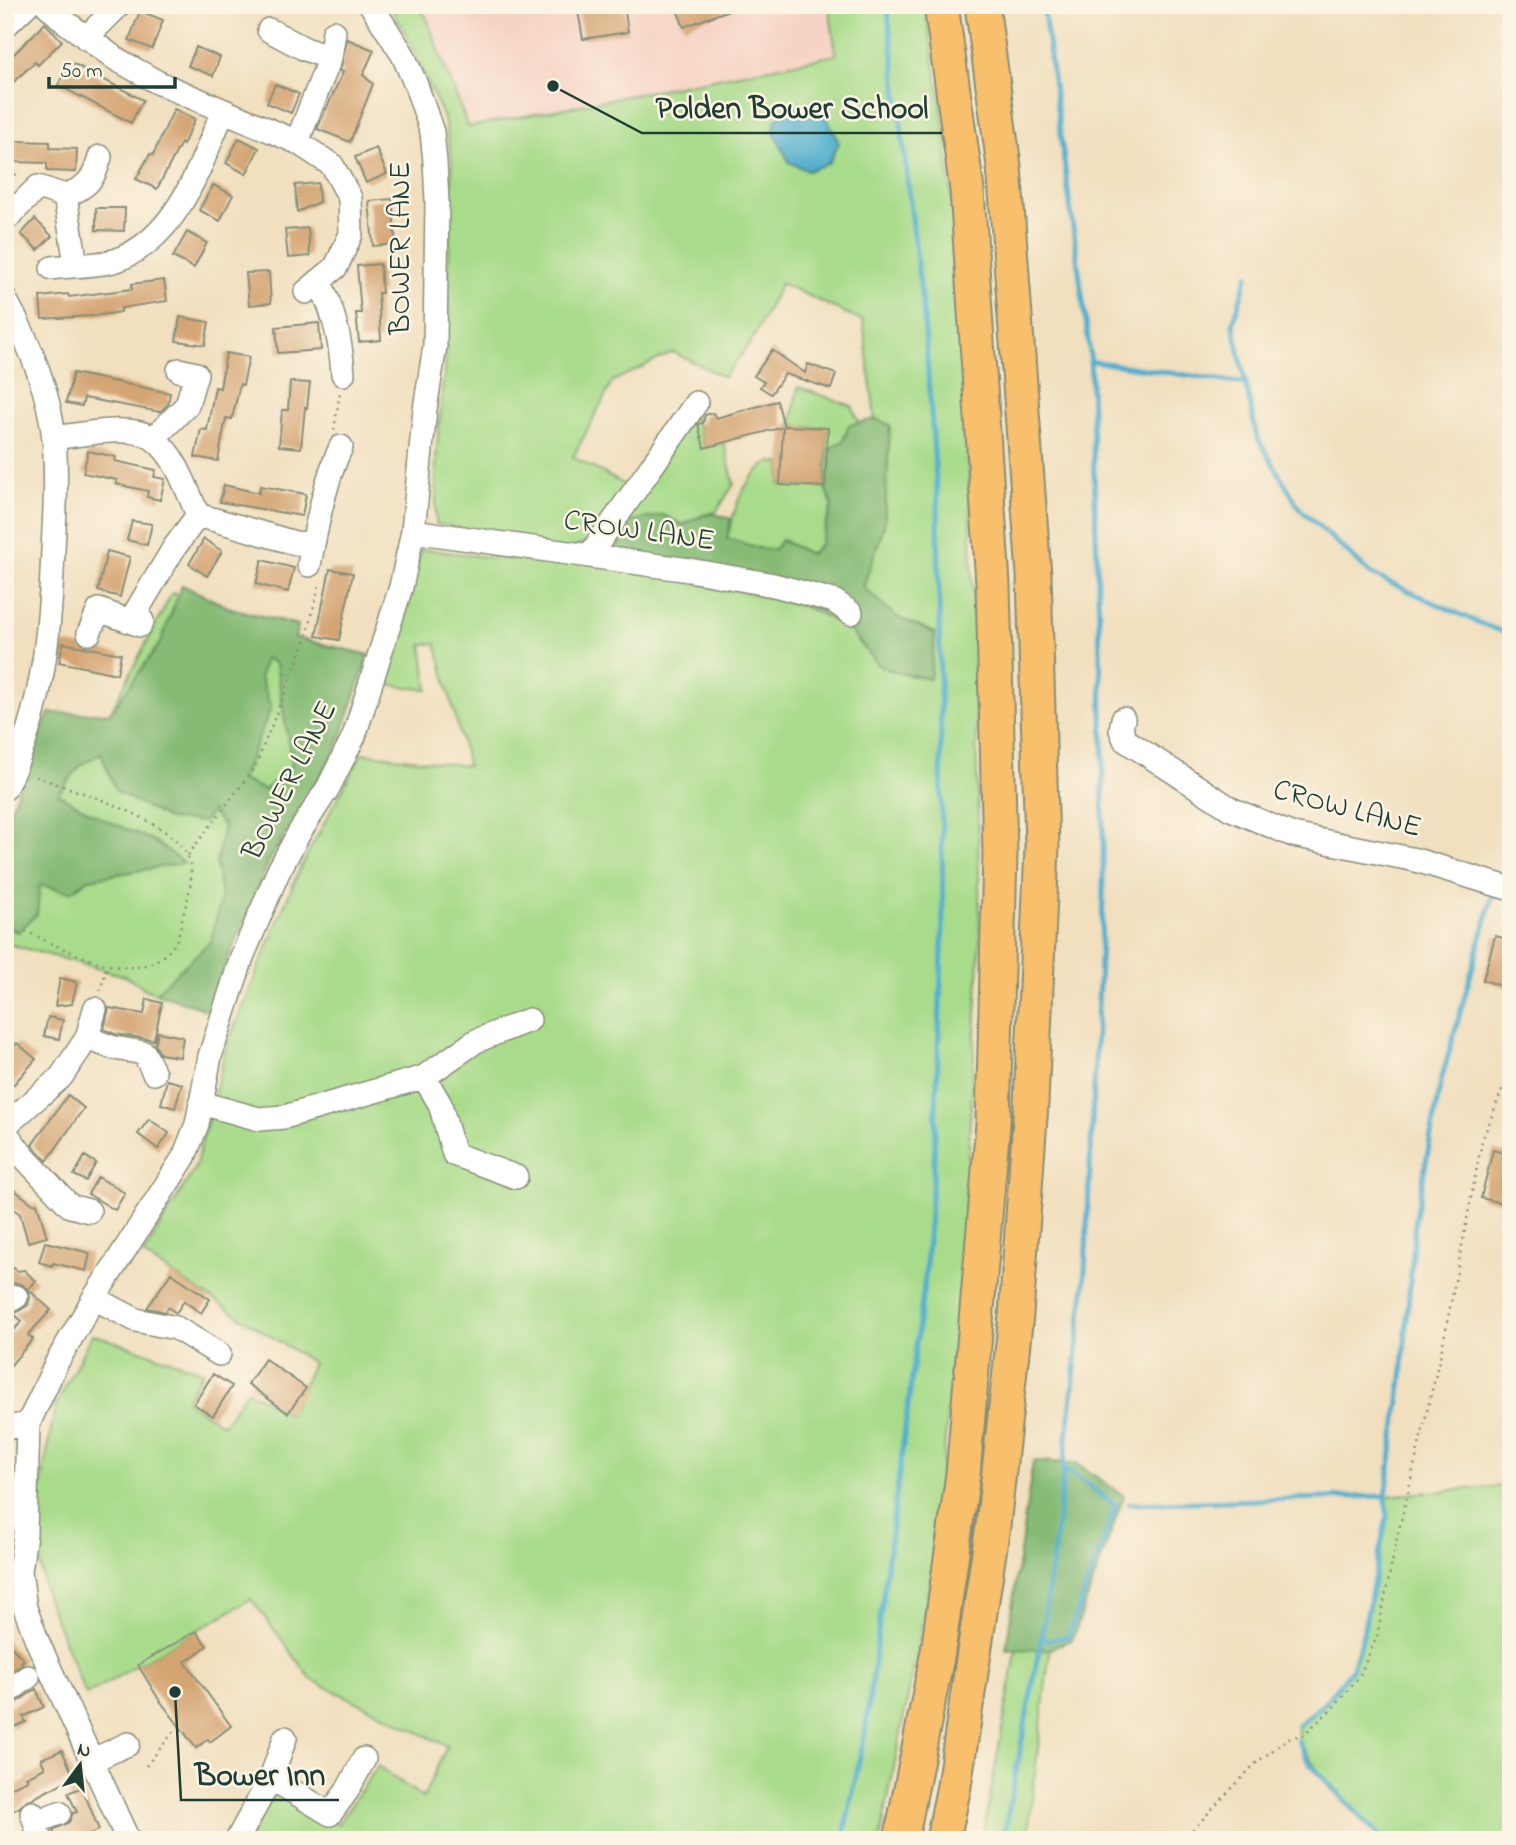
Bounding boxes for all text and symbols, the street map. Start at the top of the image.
scale bar [49,46,175,90]
text: 50 m [60,57,103,87]
callout: Polden Bower School [642,80,942,133]
text: Polden Bower School [656,87,928,134]
street label: BOWER LANE [380,161,424,336]
street label: CROW LANE [561,500,717,564]
street label: BOWER LANE [232,694,350,869]
street label: CROW LANE [1268,769,1426,851]
north arrow [46,1730,116,1800]
text: N [74,1736,94,1766]
callout: Bower Inn [181,1747,339,1800]
text: Bower Inn [193,1754,325,1801]

